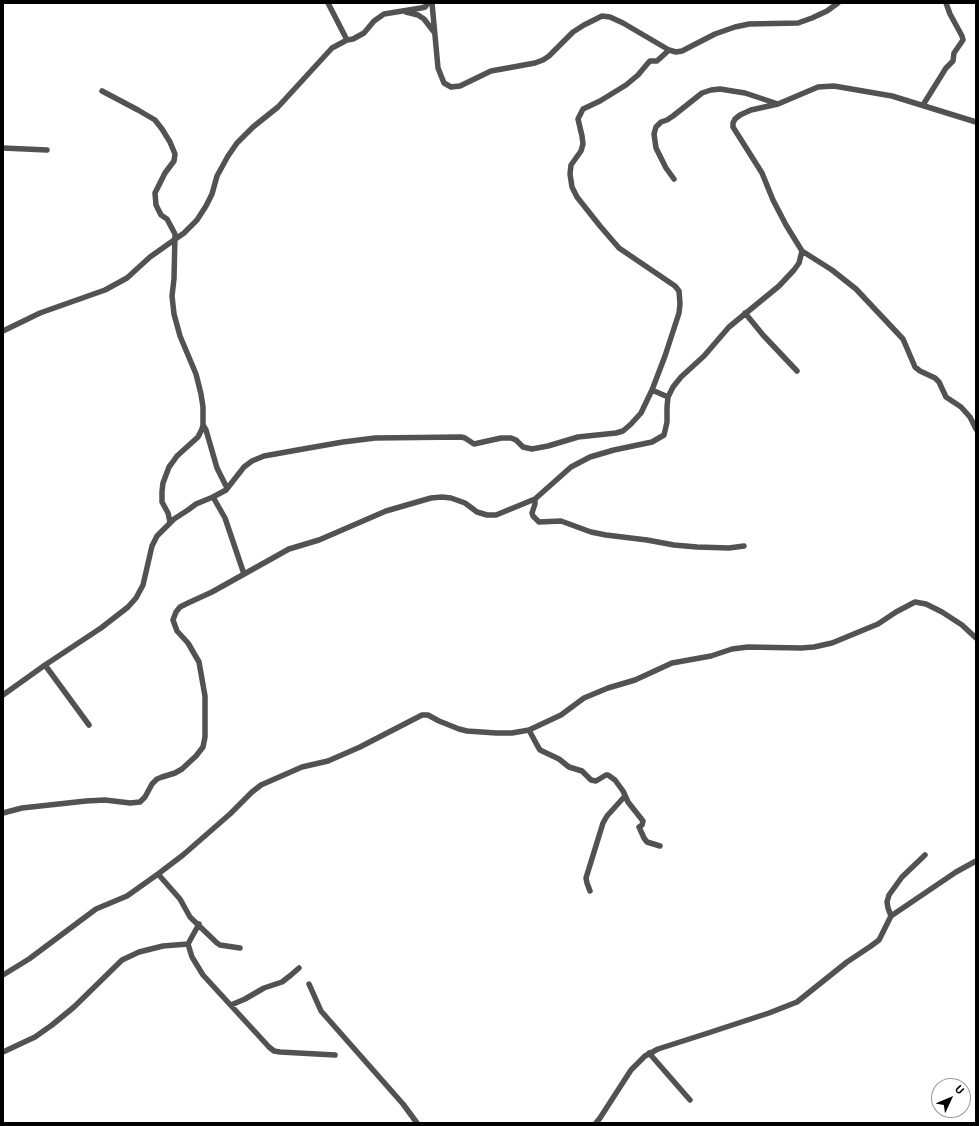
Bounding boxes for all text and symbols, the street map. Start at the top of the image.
north arrow [931,1078,971,1118]
text: U [952,1083,966,1097]

